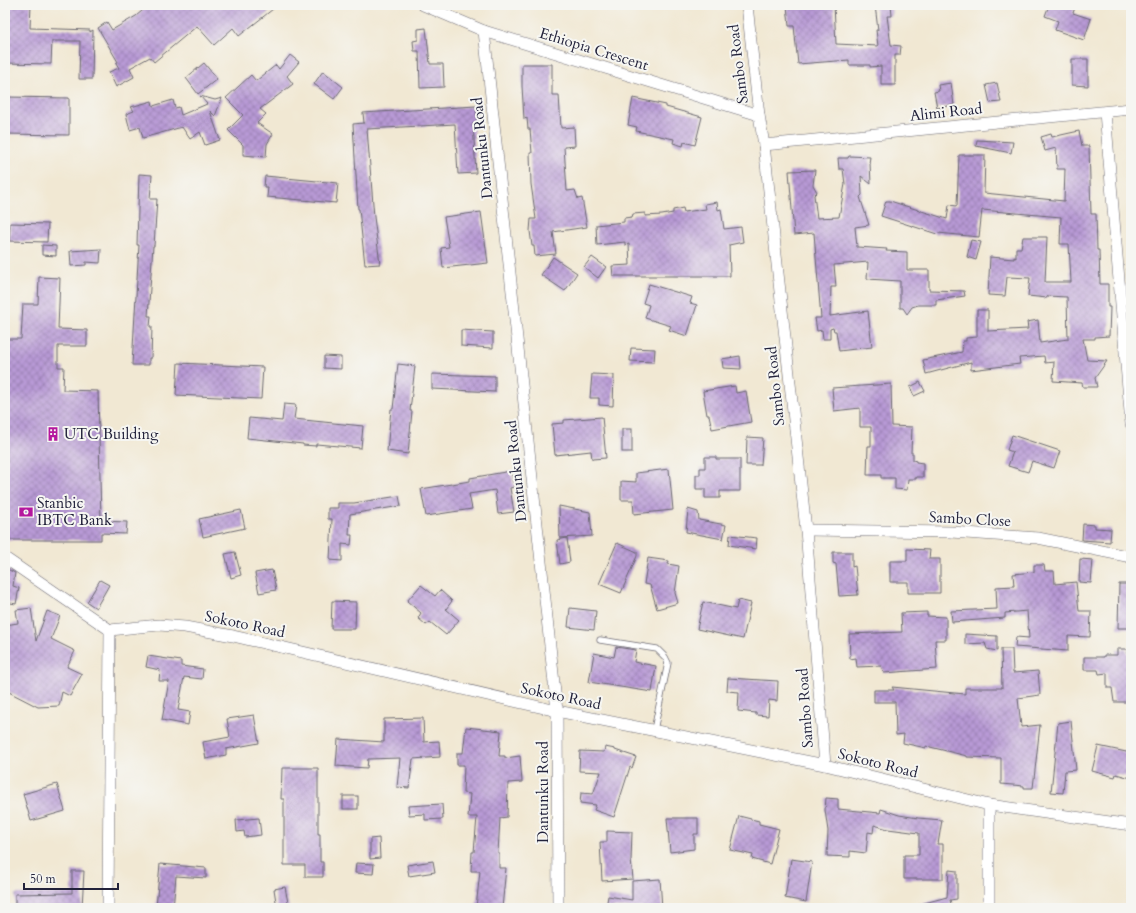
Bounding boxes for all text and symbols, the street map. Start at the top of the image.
street label: Ethiopia Crescent [537,23,651,75]
street label: Sambo Road [723,23,753,105]
street label: Dantunku Road [467,96,497,200]
street label: Alimi Road [909,98,983,126]
street label: Sambo Road [761,345,789,427]
street label: Dantunku Road [501,419,531,523]
place label: UTC Building [64,424,159,444]
building icon: UTC Building [45,426,61,442]
place label: Stanbic IBTC Bank [37,493,112,530]
bank icon: Stanbic IBTC Bank [18,504,34,520]
street label: Sambo Close [928,507,1012,531]
street label: Sokoto Road [203,606,287,642]
street label: Sambo Road [792,667,818,749]
street label: Sokoto Road [519,678,603,714]
street label: Dantunku Road [533,741,553,843]
street label: Sokoto Road [836,743,920,783]
scale bar [24,865,118,891]
text: 50 m [30,871,57,887]

